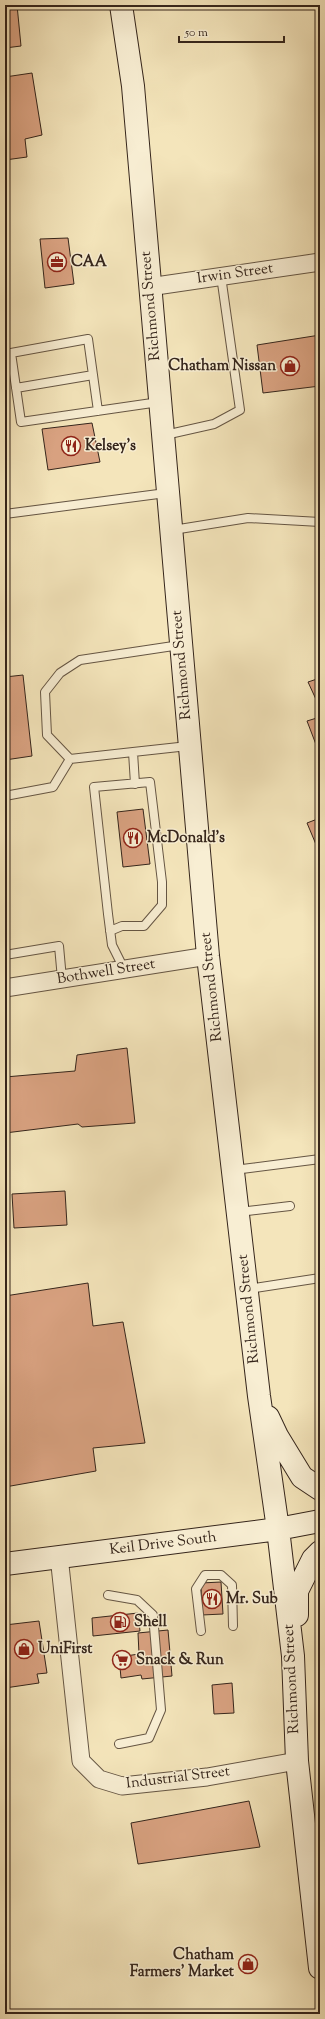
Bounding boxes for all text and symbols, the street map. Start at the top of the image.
scale bar [179,18,284,44]
text: 50 m [184,24,208,42]
street label: Richmond Street [136,250,166,362]
office icon: CAA [46,251,68,273]
place label: CAA [71,252,108,273]
street label: Irwin Street [195,258,275,290]
shop icon: Chatham Nissan [279,355,301,377]
place label: Chatham Nissan [168,356,276,377]
restaurant icon: Kelsey's [60,435,82,457]
place label: Kelsey's [85,436,136,457]
street label: Richmond Street [167,609,197,721]
restaurant icon: McDonald's [122,827,144,849]
place label: McDonald's [147,828,225,849]
street label: Richmond Street [196,931,228,1043]
street label: Bothwell Street [55,954,157,990]
street label: Richmond Street [233,1253,265,1365]
street label: Keil Drive South [108,1527,218,1561]
restaurant icon: Mr. Sub [201,1588,223,1610]
place label: Mr. Sub [226,1589,278,1610]
fuel station icon: Shell [109,1611,131,1633]
place label: Shell [134,1612,168,1633]
street label: Richmond Street [279,1624,305,1734]
shop icon: UniFirst [13,1638,35,1660]
place label: UniFirst [38,1639,93,1660]
supermarket icon: Snack & Run [111,1649,133,1671]
place label: Snack & Run [136,1650,224,1671]
street label: Industrial Street [125,1761,231,1795]
place label: Chatham Farmers' Market [130,1945,235,1983]
shop icon: Chatham Farmers' Market [237,1953,259,1975]

